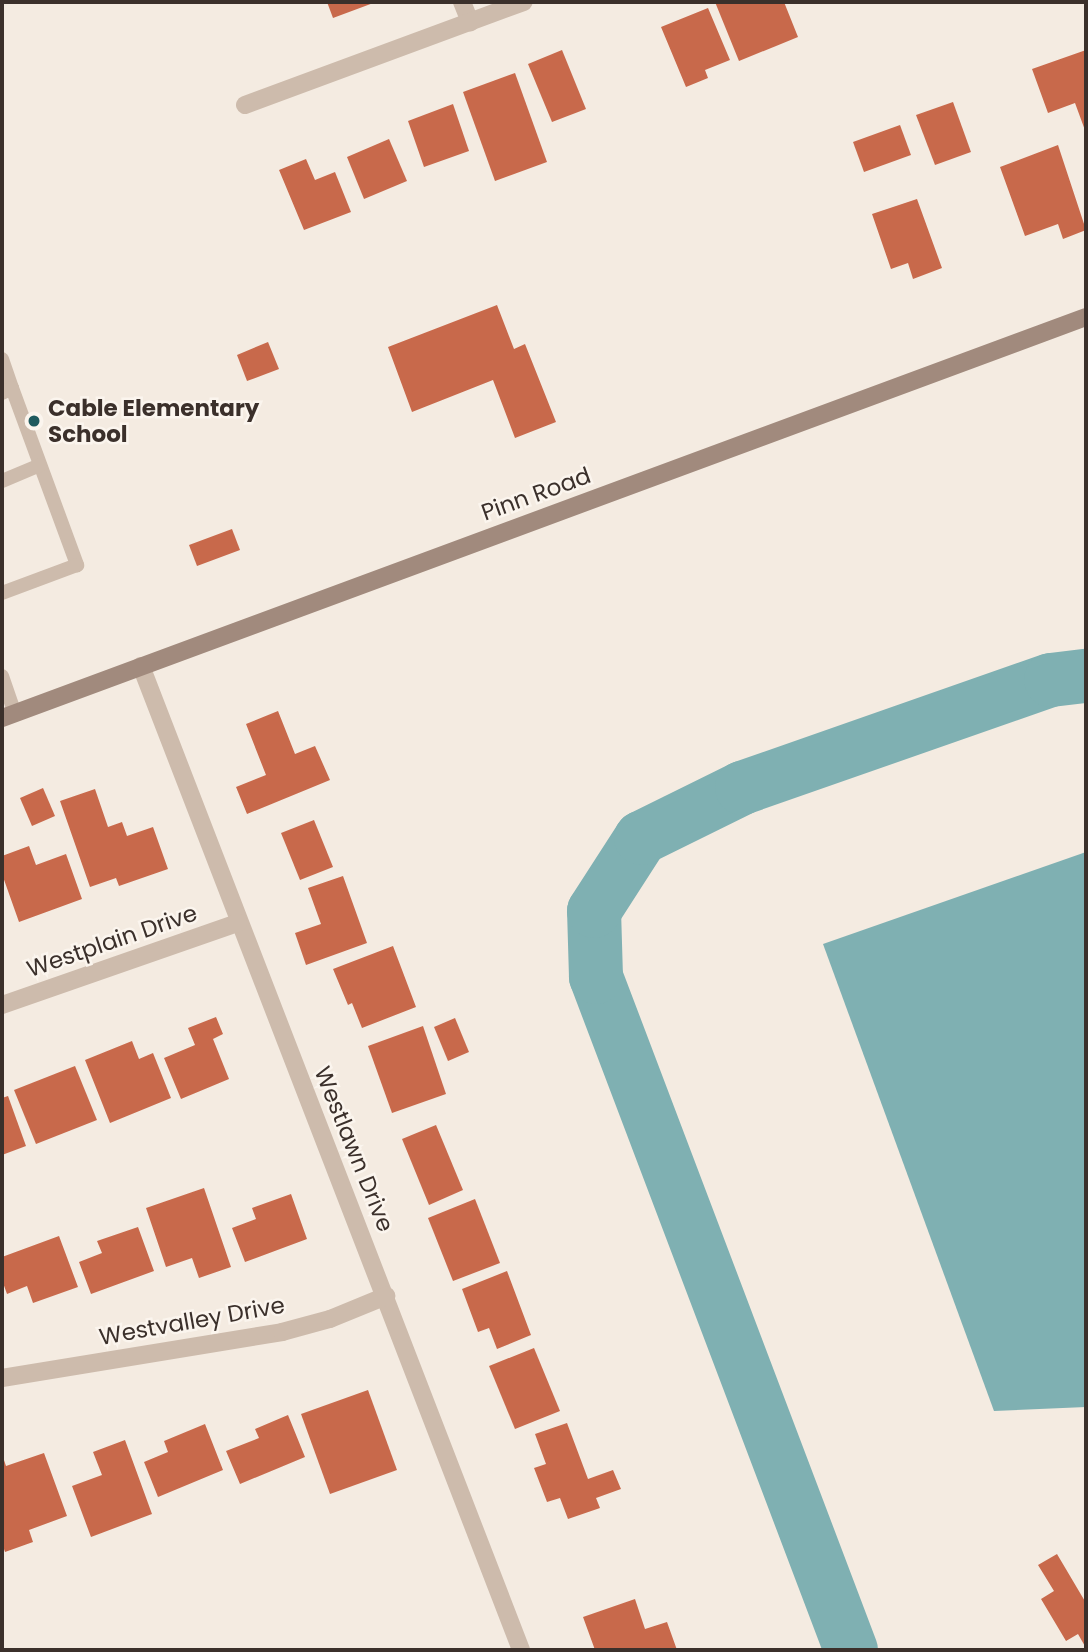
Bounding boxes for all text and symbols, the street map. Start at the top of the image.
place label: Cable Elementary School [48,394,259,448]
marker: Cable Elementary School [26,413,42,429]
street label: Pinn Road [478,461,594,527]
street label: Westplain Drive [23,899,201,983]
street label: Westlawn Drive [308,1062,400,1236]
street label: Westvalley Drive [97,1291,287,1351]

